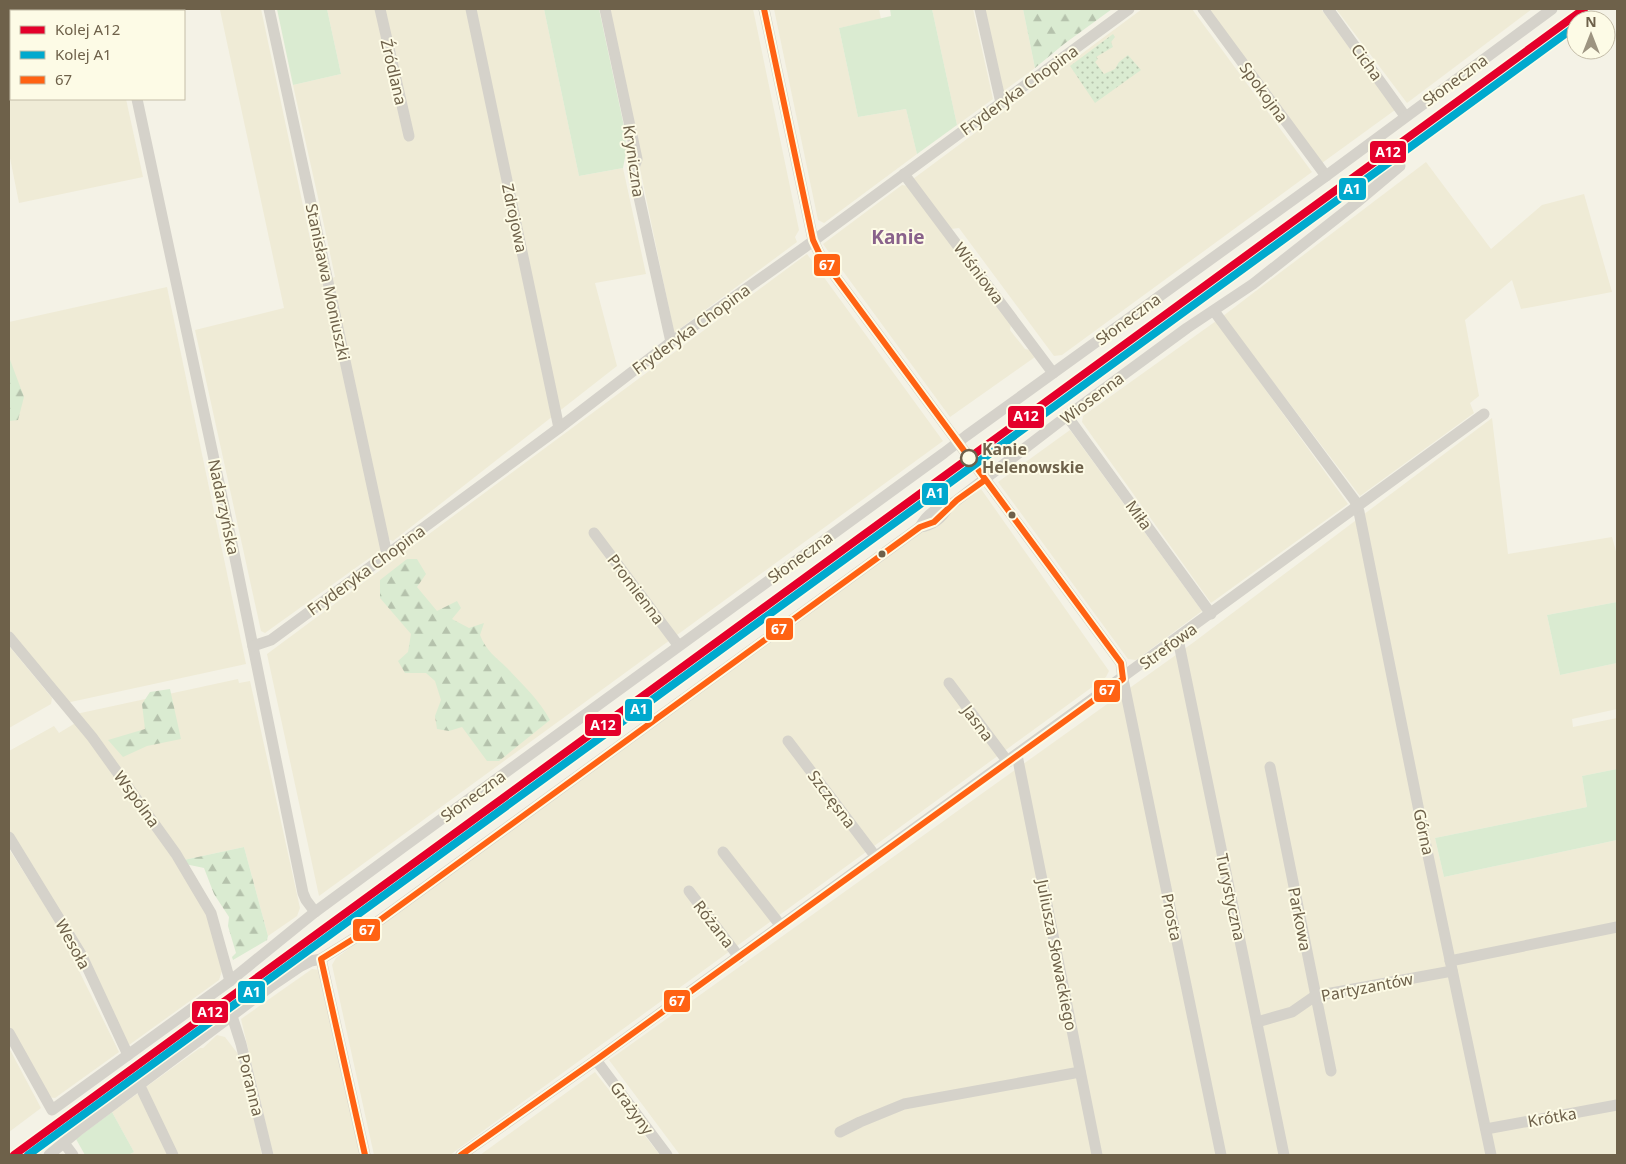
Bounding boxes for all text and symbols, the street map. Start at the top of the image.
legend [10,10,185,100]
north arrow [1566,10,1616,60]
text: N [1585,12,1597,31]
text: Kolej A12 [55,19,120,39]
street label: Źródlana [376,37,412,107]
street label: Cicha [1346,39,1388,85]
street label: Fryderyka Chopina [956,40,1082,140]
text: Kolej A1 [55,44,112,64]
street label: Słoneczna [1418,49,1492,111]
street label: Spokojna [1235,57,1293,127]
text: 67 [55,69,72,89]
street label: Kryniczna [618,123,650,199]
line badge: A12 [1369,140,1407,164]
text: A12 [1375,142,1401,161]
line badge: A1 [1338,177,1367,201]
text: A1 [1343,179,1361,198]
street label: Zdrojowa [497,181,533,255]
street label: Stanisława Moniuszki [301,201,355,363]
district label: Kanie [871,224,925,250]
street label: Wiśniowa [949,238,1009,308]
line badge: 67 [813,253,841,277]
text: 67 [819,255,835,274]
street label: Fryderyka Chopina [628,279,754,379]
street label: Słoneczna [1091,288,1165,350]
street label: Wiosenna [1056,367,1128,429]
line badge: A12 [1007,405,1045,429]
text: A12 [1013,406,1039,425]
place label: Kanie Helenowskie [982,438,1084,478]
marker: Kanie Helenowskie [960,449,978,467]
street label: Nadarzyńska [203,457,245,557]
line badge: A1 [921,482,949,506]
text: A1 [926,483,944,502]
street label: Miła [1121,496,1157,534]
unlabelled marker [1007,510,1017,520]
street label: Fryderyka Chopina [303,520,429,620]
street label: Słoneczna [763,526,837,588]
street label: Promienna [602,549,670,629]
unlabelled marker [877,549,887,559]
line badge: 67 [765,617,794,641]
street label: Strefowa [1135,618,1201,674]
text: 67 [771,619,787,638]
line badge: 67 [1093,679,1121,703]
text: 67 [1099,680,1115,699]
line badge: A1 [624,698,653,722]
text: A1 [630,699,648,718]
street label: Jasna [956,699,999,746]
line badge: A12 [584,713,622,737]
text: A12 [590,715,616,734]
street label: Słoneczna [436,765,510,827]
street label: Wspólna [109,766,165,832]
street label: Szczęsna [803,766,861,832]
street label: Górna [1408,807,1440,857]
street label: Turystyczna [1211,851,1251,943]
street label: Juliusza Słowackiego [1031,876,1082,1032]
street label: Parkowa [1283,885,1317,953]
street label: Prosta [1156,891,1188,943]
street label: Różana [688,896,740,952]
street label: Wesoła [50,915,96,973]
line badge: 67 [352,918,381,942]
text: 67 [359,920,375,939]
street label: Partyzantów [1319,967,1415,1007]
line badge: A1 [237,980,266,1004]
text: A1 [243,982,261,1001]
line badge: 67 [663,989,691,1013]
text: 67 [669,991,685,1010]
line badge: A12 [191,1000,229,1024]
text: A12 [197,1002,223,1021]
street label: Poranna [233,1052,269,1118]
street label: Grażyny [605,1077,659,1140]
street label: Krótka [1526,1102,1578,1132]

